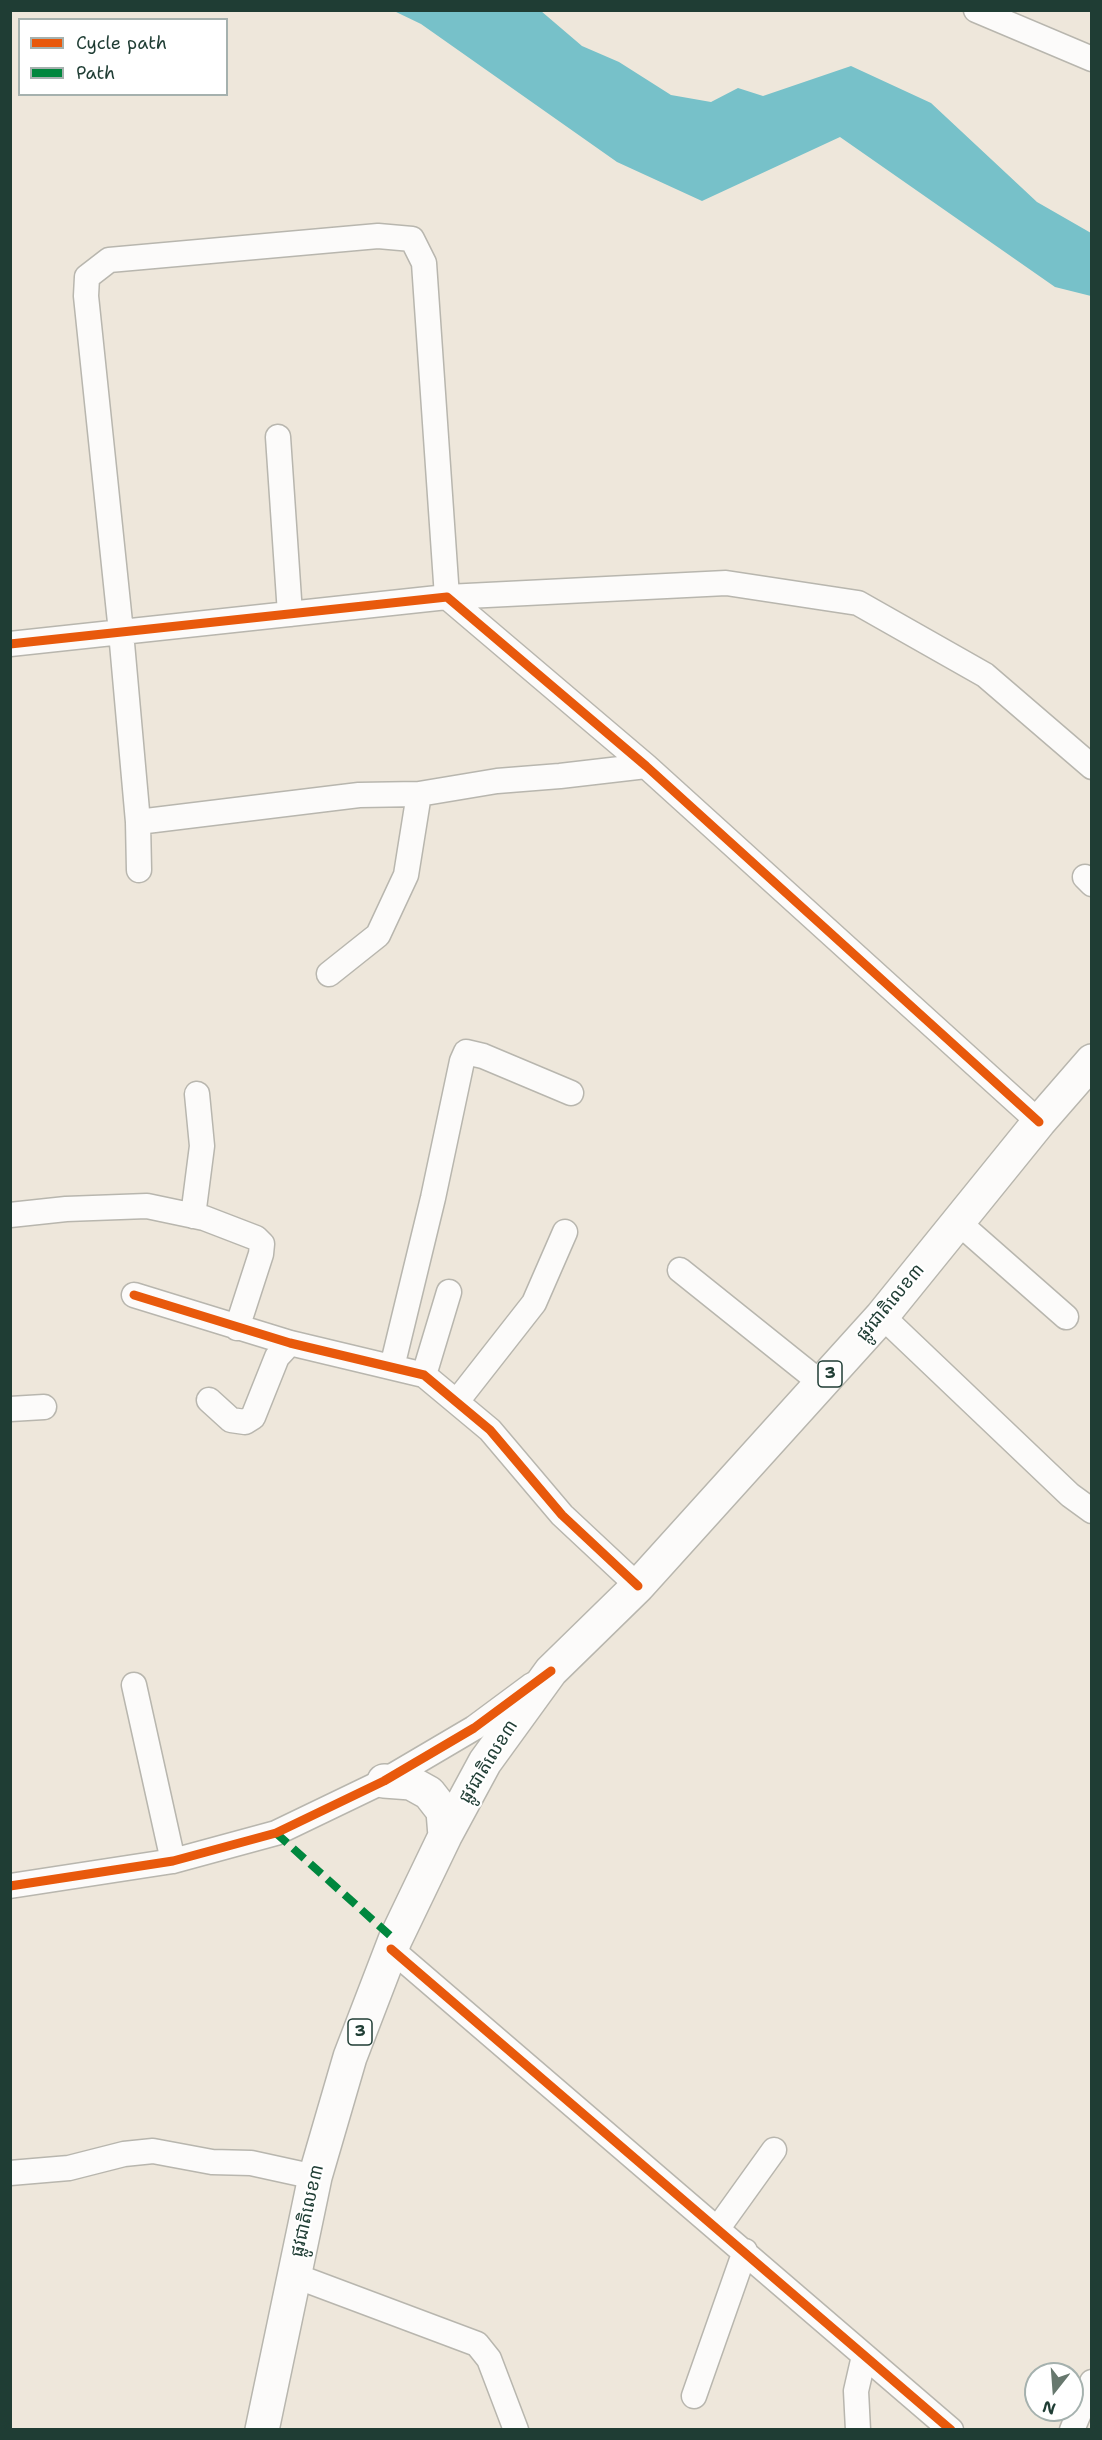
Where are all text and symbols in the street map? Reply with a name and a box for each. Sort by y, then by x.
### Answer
legend [18,18,228,96]
text: Cycle path [76,31,167,55]
text: Path [76,61,115,85]
street label: ផ្លូវជាតិលេខ៣ [852,1260,930,1346]
road number: 3 [818,1361,842,1387]
street label: ផ្លូវជាតិលេខ៣ [455,1716,523,1808]
road number: 3 [348,2019,372,2045]
street label: ផ្លូវជាតិលេខ៣ [287,2163,329,2259]
north arrow [1024,2362,1084,2422]
text: N [1040,2396,1058,2420]

